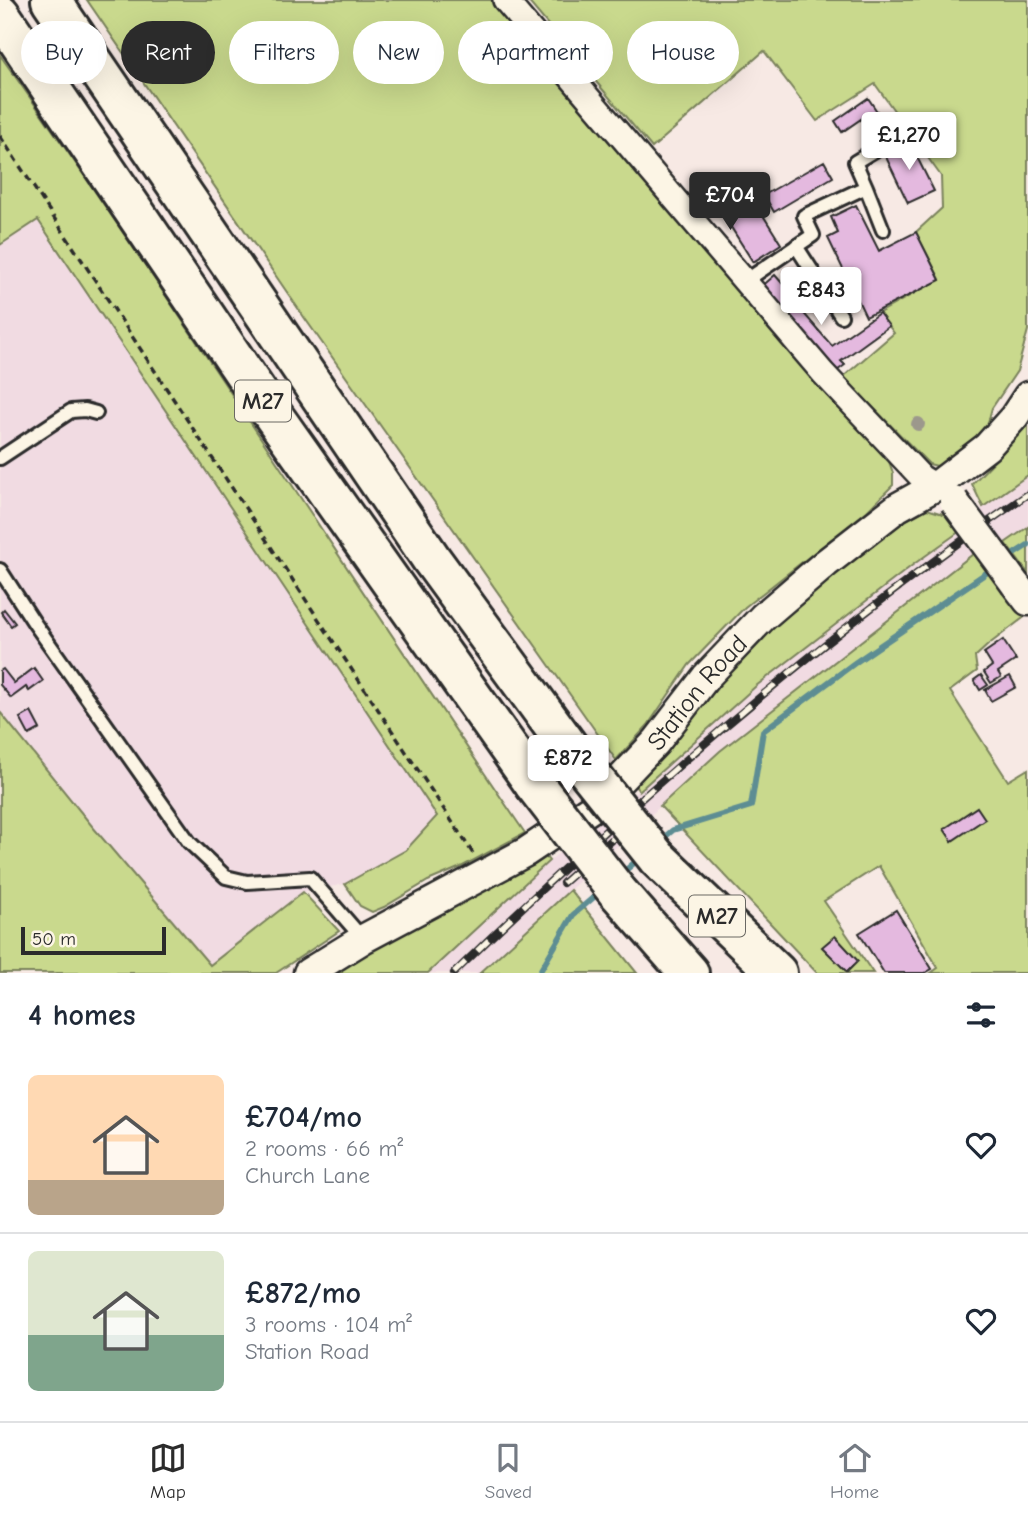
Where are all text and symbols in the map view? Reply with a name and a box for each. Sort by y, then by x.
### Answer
chip: Buy [21,21,107,84]
chip: Rent [121,21,215,84]
chip: Filters [229,21,339,84]
chip: New [353,21,444,84]
chip: Apartment [458,21,613,84]
chip: House [627,21,739,84]
pin: £1,270 [852,113,966,172]
text: £1,270 [877,121,941,148]
pin: £704 [689,173,771,232]
text: £704 [705,181,755,208]
pin: £843 [780,268,862,327]
text: £843 [796,276,846,303]
road number: M27 [235,380,291,422]
street label: Station Road [641,629,754,757]
pin: £872 [527,736,609,795]
text: £872 [544,744,592,771]
road number: M27 [689,896,745,936]
scale bar [21,924,166,956]
text: 50 m [32,928,76,950]
icon: filters [962,996,1000,1034]
text: 4 homes [28,998,135,1033]
text: £704/mo [245,1100,362,1135]
icon: home [84,1103,168,1187]
icon: heart [962,1126,1000,1164]
text: 2 rooms · 66 m² [245,1135,403,1162]
text: Church Lane [245,1162,370,1189]
text: £872/mo [245,1276,361,1311]
icon: home [84,1279,168,1363]
icon: heart [962,1302,1000,1340]
text: 3 rooms · 104 m² [245,1311,412,1338]
text: Station Road [245,1338,370,1365]
tab: Map [149,1439,187,1503]
tab: Saved [485,1439,532,1503]
tab: Home [830,1439,879,1503]

